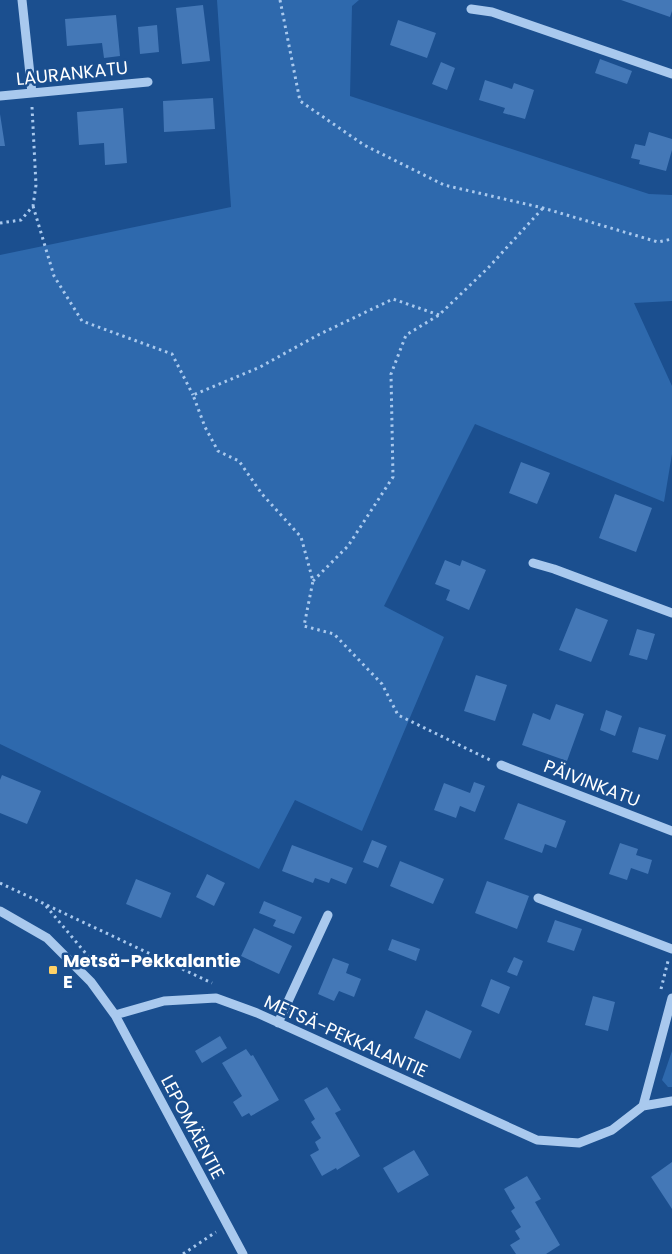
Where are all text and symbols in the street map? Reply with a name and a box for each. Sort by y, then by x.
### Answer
street label: LAURANKATU [15,55,129,91]
street label: PÄIVINKATU [540,753,644,813]
place label: Metsä-Pekkalantie E [63,948,241,994]
marker: Metsä-Pekkalantie E [47,964,59,976]
street label: METSÄ-PEKKALANTIE [260,989,432,1083]
street label: LEPOMÄENTIE [155,1071,231,1183]

